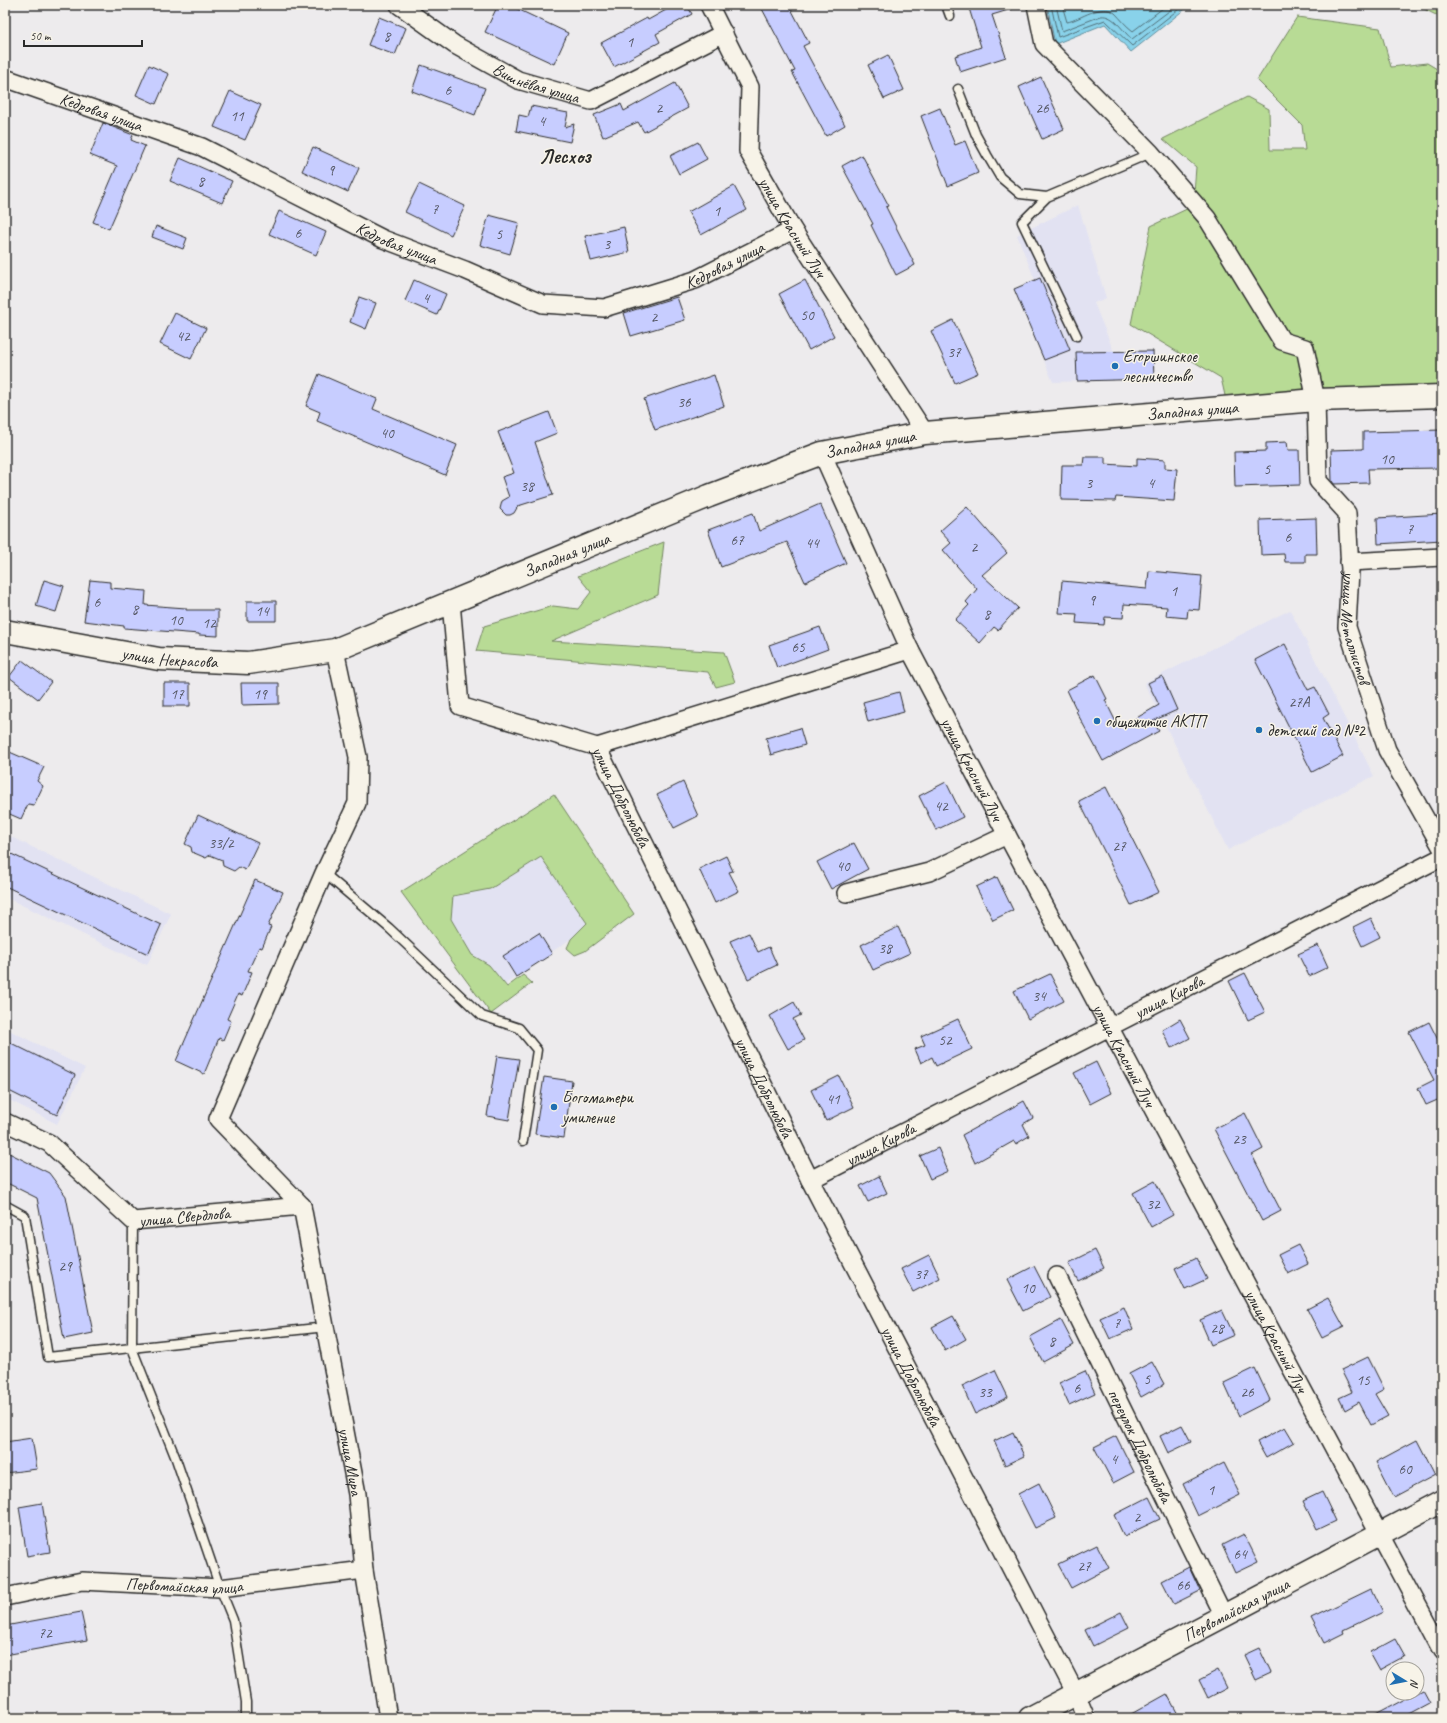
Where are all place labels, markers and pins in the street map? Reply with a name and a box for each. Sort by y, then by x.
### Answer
place label: Егоршинское лесничество [1123,346,1198,387]
marker: Егоршинское лесничество [1110,361,1120,371]
place label: общежитие АКТП [1105,711,1208,732]
marker: общежитие АКТП [1092,716,1102,726]
place label: детский сад №2 [1267,720,1366,741]
marker: детский сад №2 [1254,725,1264,735]
place label: Богоматери умиление [561,1087,635,1128]
marker: Богоматери умиление [549,1102,559,1112]

